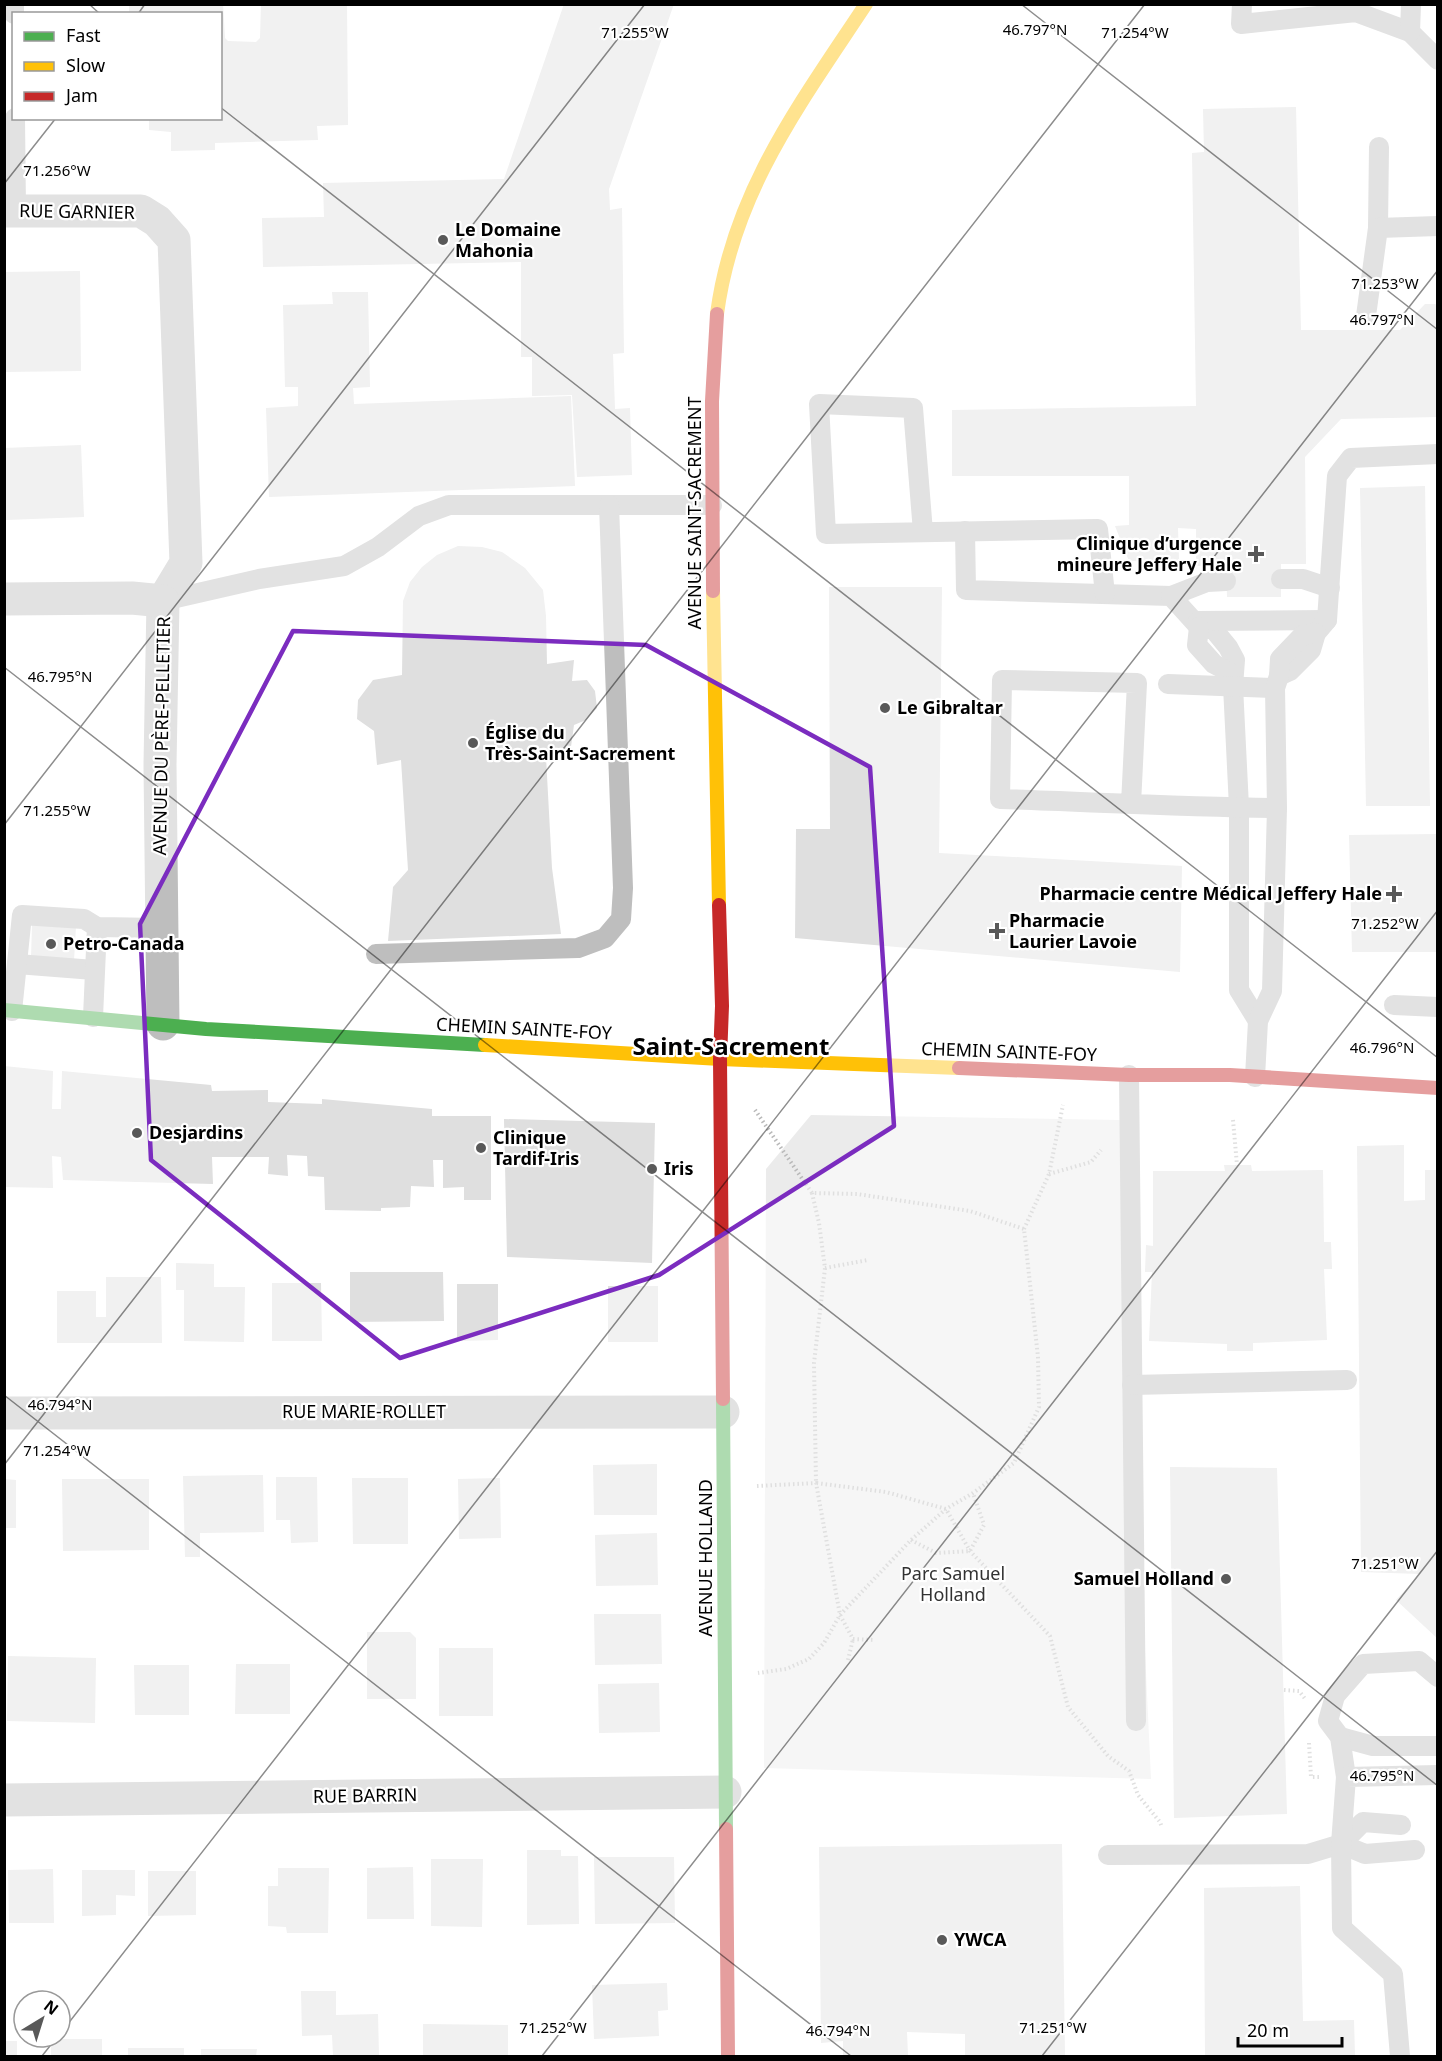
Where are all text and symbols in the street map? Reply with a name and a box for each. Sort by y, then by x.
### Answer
legend [12,12,222,120]
text: 46.797°N [1003,19,1067,39]
text: 71.255°W [601,22,669,42]
text: 71.254°W [1101,22,1169,42]
text: Fast [66,23,101,47]
text: Slow [66,53,105,77]
text: Jam [64,83,98,107]
text: 71.256°W [23,160,91,180]
street label: RUE GARNIER [19,198,135,224]
place label: Le Domaine Mahonia [455,217,561,262]
marker: Le Domaine Mahonia [436,233,450,247]
text: 71.253°W [1351,273,1419,293]
text: 46.797°N [1350,309,1414,329]
street label: AVENUE SAINT-SACREMENT [682,397,706,630]
place label: Clinique d’urgence mineure Jeffery Hale [1057,531,1242,576]
marker: Clinique d’urgence mineure Jeffery Hale [1247,545,1265,563]
street label: AVENUE DU PÈRE-PELLETIER [147,616,175,856]
text: 46.795°N [28,666,92,686]
place label: Le Gibraltar [897,695,1003,719]
marker: Le Gibraltar [878,701,892,715]
place label: Église du Très-Saint-Sacrement [485,720,675,765]
marker: Église du Très-Saint-Sacrement [466,736,480,750]
text: 71.255°W [23,800,91,820]
place label: Pharmacie centre Médical Jeffery Hale [1040,881,1382,905]
marker: Pharmacie centre Médical Jeffery Hale [1387,887,1401,901]
place label: Pharmacie Laurier Lavoie [1009,908,1137,953]
text: 71.252°W [1351,913,1419,933]
marker: Pharmacie Laurier Lavoie [990,924,1004,938]
place label: Petro-Canada [63,931,184,955]
marker: Petro-Canada [44,937,58,951]
street label: CHEMIN SAINTE-FOY [436,1011,613,1045]
district label: Saint-Sacrement [633,1029,829,1062]
street label: CHEMIN SAINTE-FOY [921,1036,1098,1066]
text: 46.796°N [1350,1037,1414,1057]
place label: Desjardins [149,1120,243,1144]
place label: Clinique Tardif-Iris [493,1125,579,1170]
marker: Desjardins [130,1126,144,1140]
marker: Clinique Tardif-Iris [474,1141,488,1155]
place label: Iris [664,1156,693,1180]
marker: Iris [645,1162,659,1176]
text: 46.794°N [28,1394,92,1414]
street label: RUE MARIE-ROLLET [282,1399,446,1423]
text: 71.254°W [23,1440,91,1460]
street label: AVENUE HOLLAND [693,1479,717,1637]
text: 71.251°W [1351,1553,1419,1573]
park label: Parc Samuel Holland [901,1561,1005,1606]
place label: Samuel Holland [1074,1566,1214,1590]
marker: Samuel Holland [1219,1572,1233,1586]
text: 46.795°N [1350,1765,1414,1785]
street label: RUE BARRIN [313,1782,417,1808]
place label: YWCA [954,1927,1007,1951]
marker: YWCA [935,1933,949,1947]
north arrow [12,1989,72,2049]
text: N [39,1995,63,2020]
scale bar [1238,2010,1342,2048]
text: 71.252°W [519,2017,587,2037]
text: 71.251°W [1019,2017,1087,2037]
text: 20 m [1247,2018,1289,2042]
text: 46.794°N [806,2020,870,2040]

